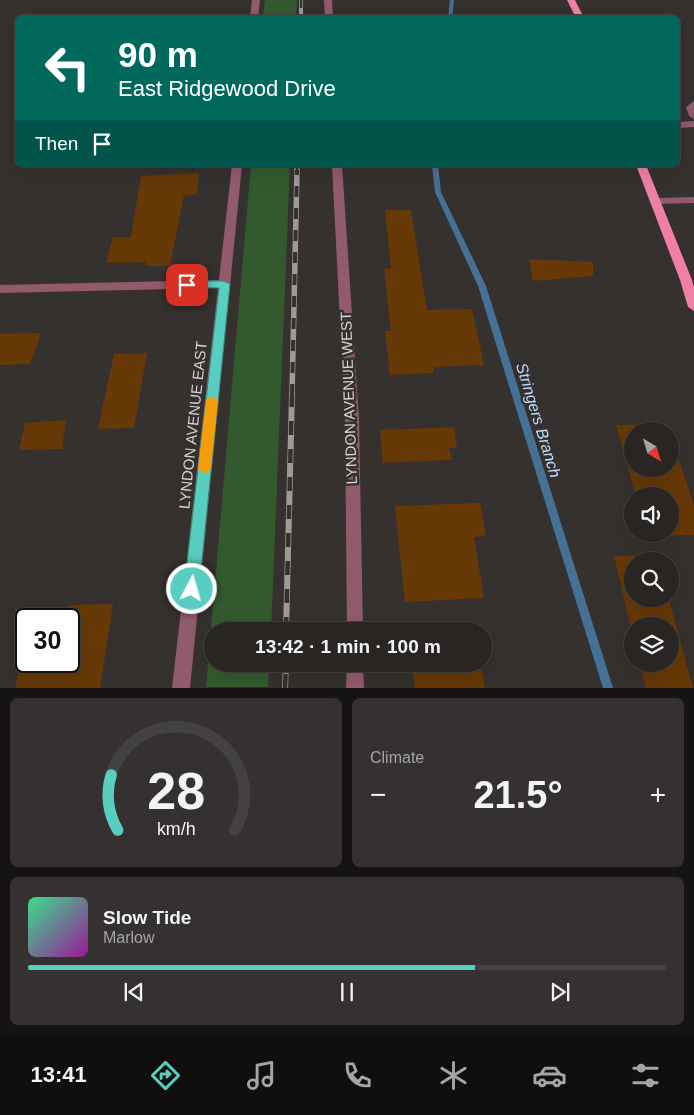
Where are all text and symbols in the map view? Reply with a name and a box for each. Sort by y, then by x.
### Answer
icon: left [35,35,100,100]
text: 90 m [118,35,198,74]
text: East Ridgewood Drive [118,76,336,101]
icon: arrive [88,130,116,158]
text: Then [35,133,78,154]
pin [166,264,208,306]
icon: arrive [173,271,201,299]
street label: LYNDON AVENUE WEST [337,311,360,485]
street label: LYNDON AVENUE EAST [175,340,210,510]
water label: Stringers Branch [513,361,564,480]
north arrow [624,422,679,478]
map controls [624,422,679,672]
button: sound [624,487,679,542]
button: search [624,552,679,607]
position arrow [165,562,217,614]
speed limit sign: 30 [15,608,80,673]
button: layers [624,617,679,672]
text: 13:42 · 1 min · 100 m [255,636,441,657]
text: Climate [370,749,424,766]
text: 28 [147,762,205,820]
text: 21.5° [473,774,563,816]
text: − [370,779,386,810]
text: + [650,779,666,810]
text: km/h [157,819,195,839]
text: Slow Tide [103,907,191,928]
text: Marlow [103,929,155,946]
icon: previous [120,978,148,1006]
icon: pause [333,978,361,1006]
icon: next [546,978,574,1006]
icon: directions [148,1058,183,1093]
icon: music [244,1058,279,1093]
icon: phone [340,1058,375,1093]
icon: climate [436,1058,471,1093]
icon: car [532,1058,567,1093]
icon: filters [628,1058,663,1093]
text: 13:41 [31,1062,87,1087]

